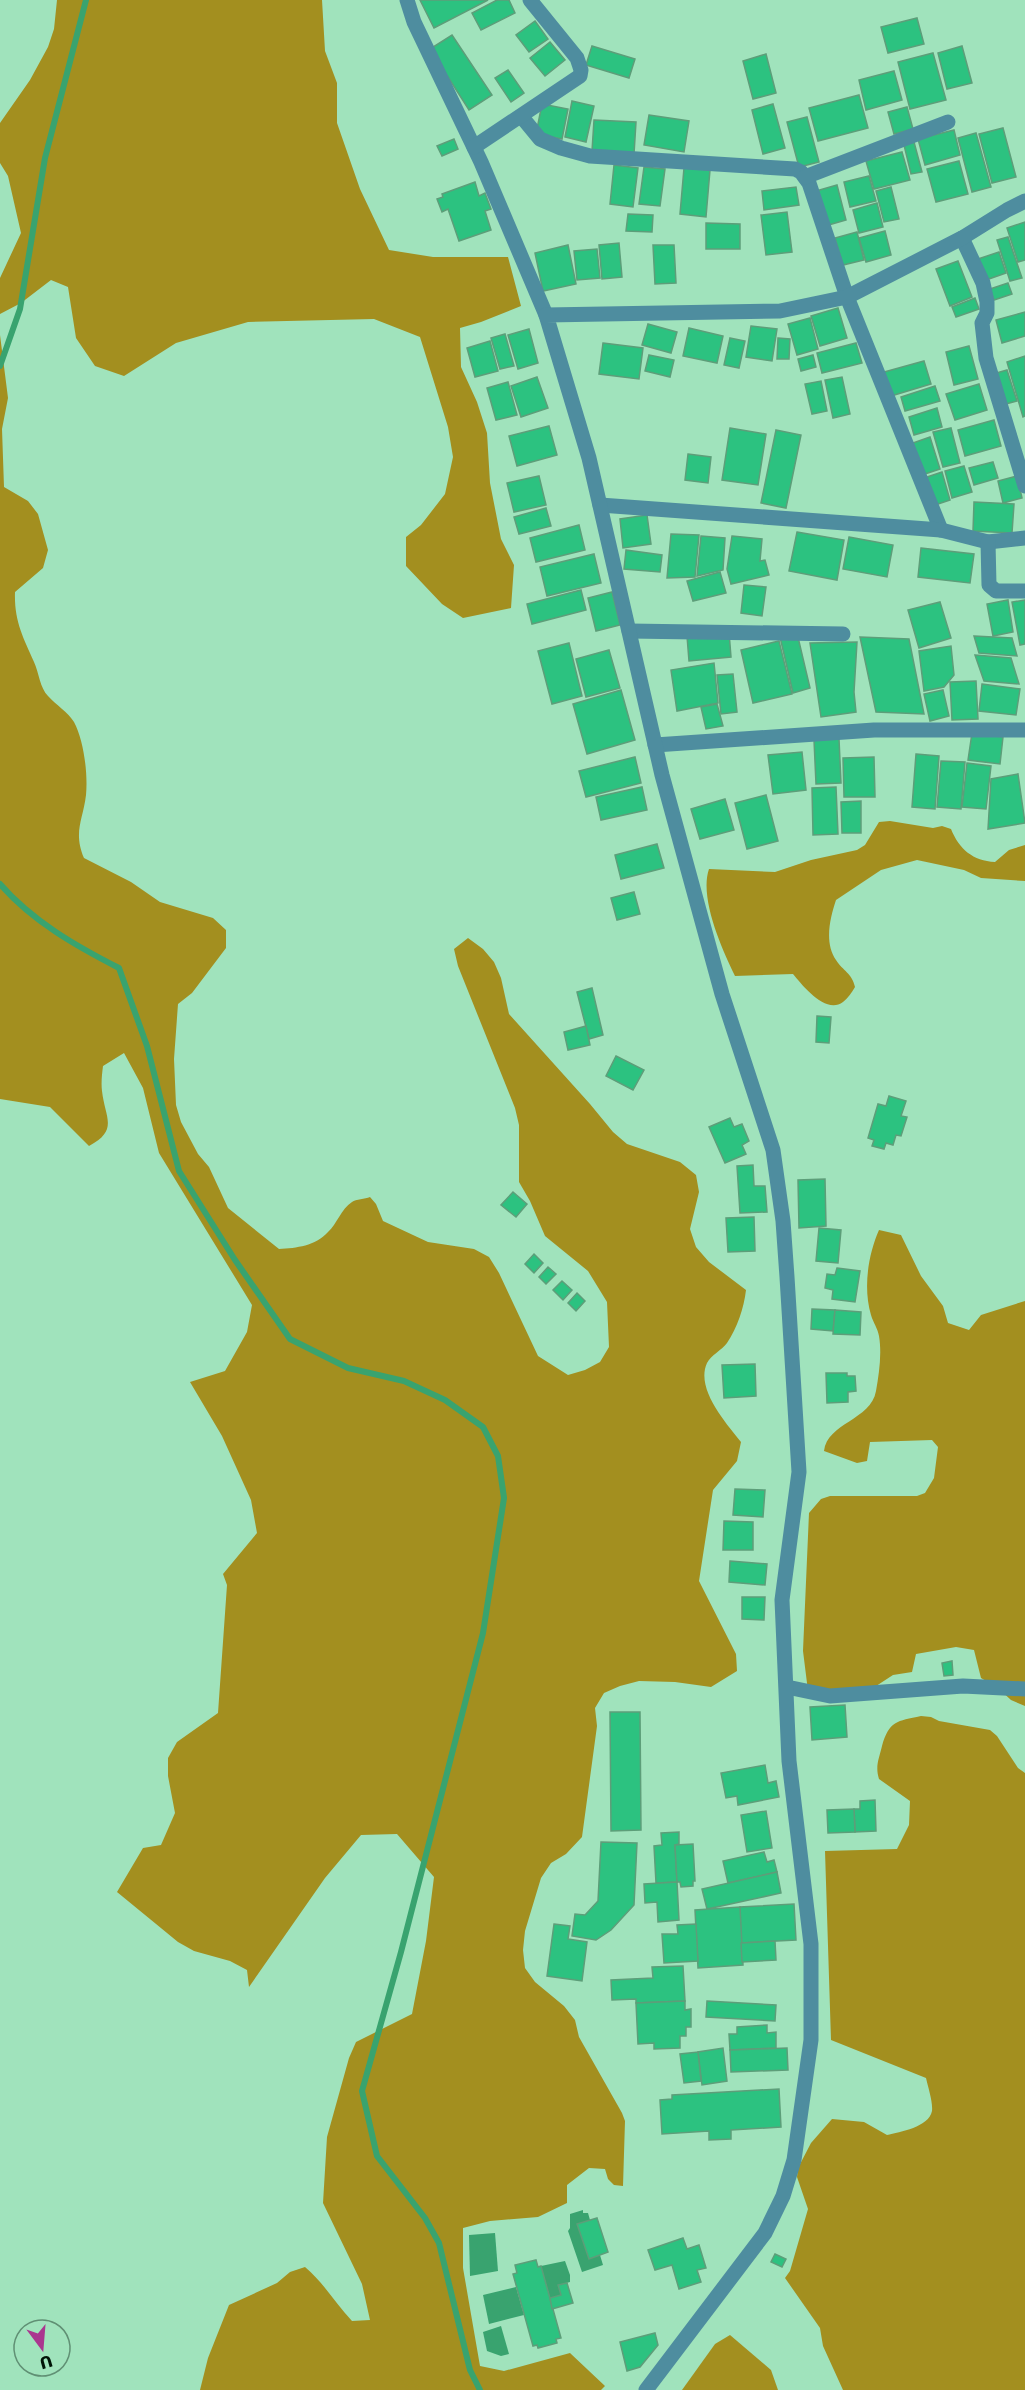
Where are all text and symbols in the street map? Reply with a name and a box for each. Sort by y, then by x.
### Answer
north arrow [12,2318,72,2378]
text: U [37,2351,55,2373]

